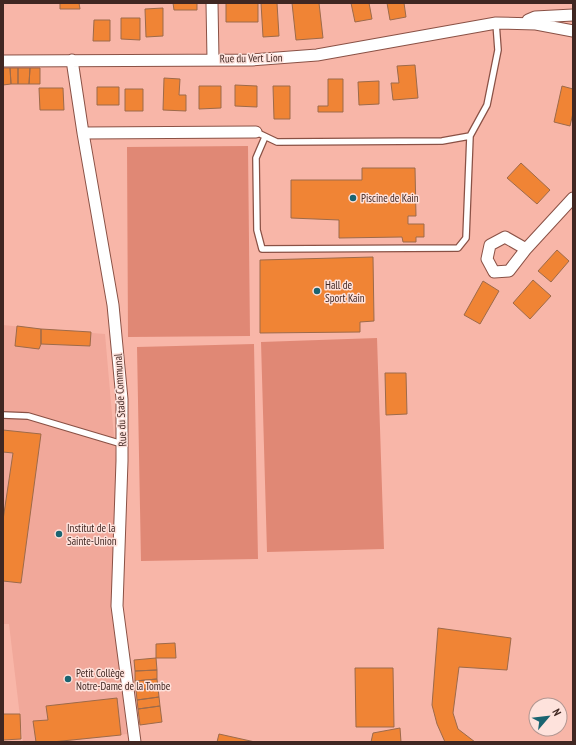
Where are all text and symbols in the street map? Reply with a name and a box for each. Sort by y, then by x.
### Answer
street label: Rue du Vert Lion [219,50,283,66]
place label: Piscine de Kain [361,191,419,205]
marker: Piscine de Kain [348,193,358,203]
place label: Hall de Sport Kain [325,278,365,305]
marker: Hall de Sport Kain [312,286,322,296]
street label: Rue du Stade Communal [111,353,129,447]
place label: Institut de la Sainte-Union [67,521,117,548]
marker: Institut de la Sainte-Union [54,529,64,539]
place label: Petit Collège Notre-Dame de la Tombe [76,666,171,693]
marker: Petit Collège Notre-Dame de la Tombe [63,674,73,684]
north arrow [528,697,568,737]
text: N [549,706,564,718]

